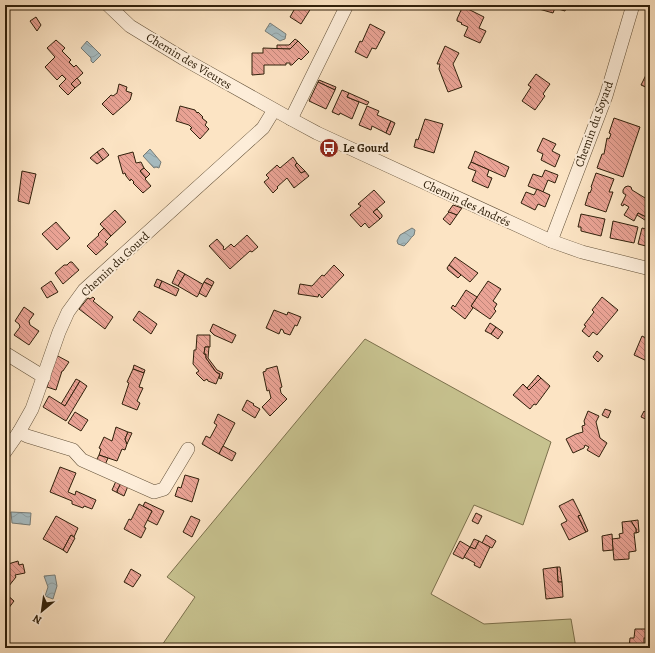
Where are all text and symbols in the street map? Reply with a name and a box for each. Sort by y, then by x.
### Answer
street label: Chemin des Vieures [143,29,235,93]
street label: Chemin du Soyard [571,78,617,169]
bus stop icon: Le Gourd [318,137,340,159]
place label: Le Gourd [343,140,389,156]
street label: Chemin des Andrés [421,176,514,230]
street label: Chemin du Gourd [77,228,153,300]
north arrow [22,591,62,631]
text: N [30,611,45,628]

